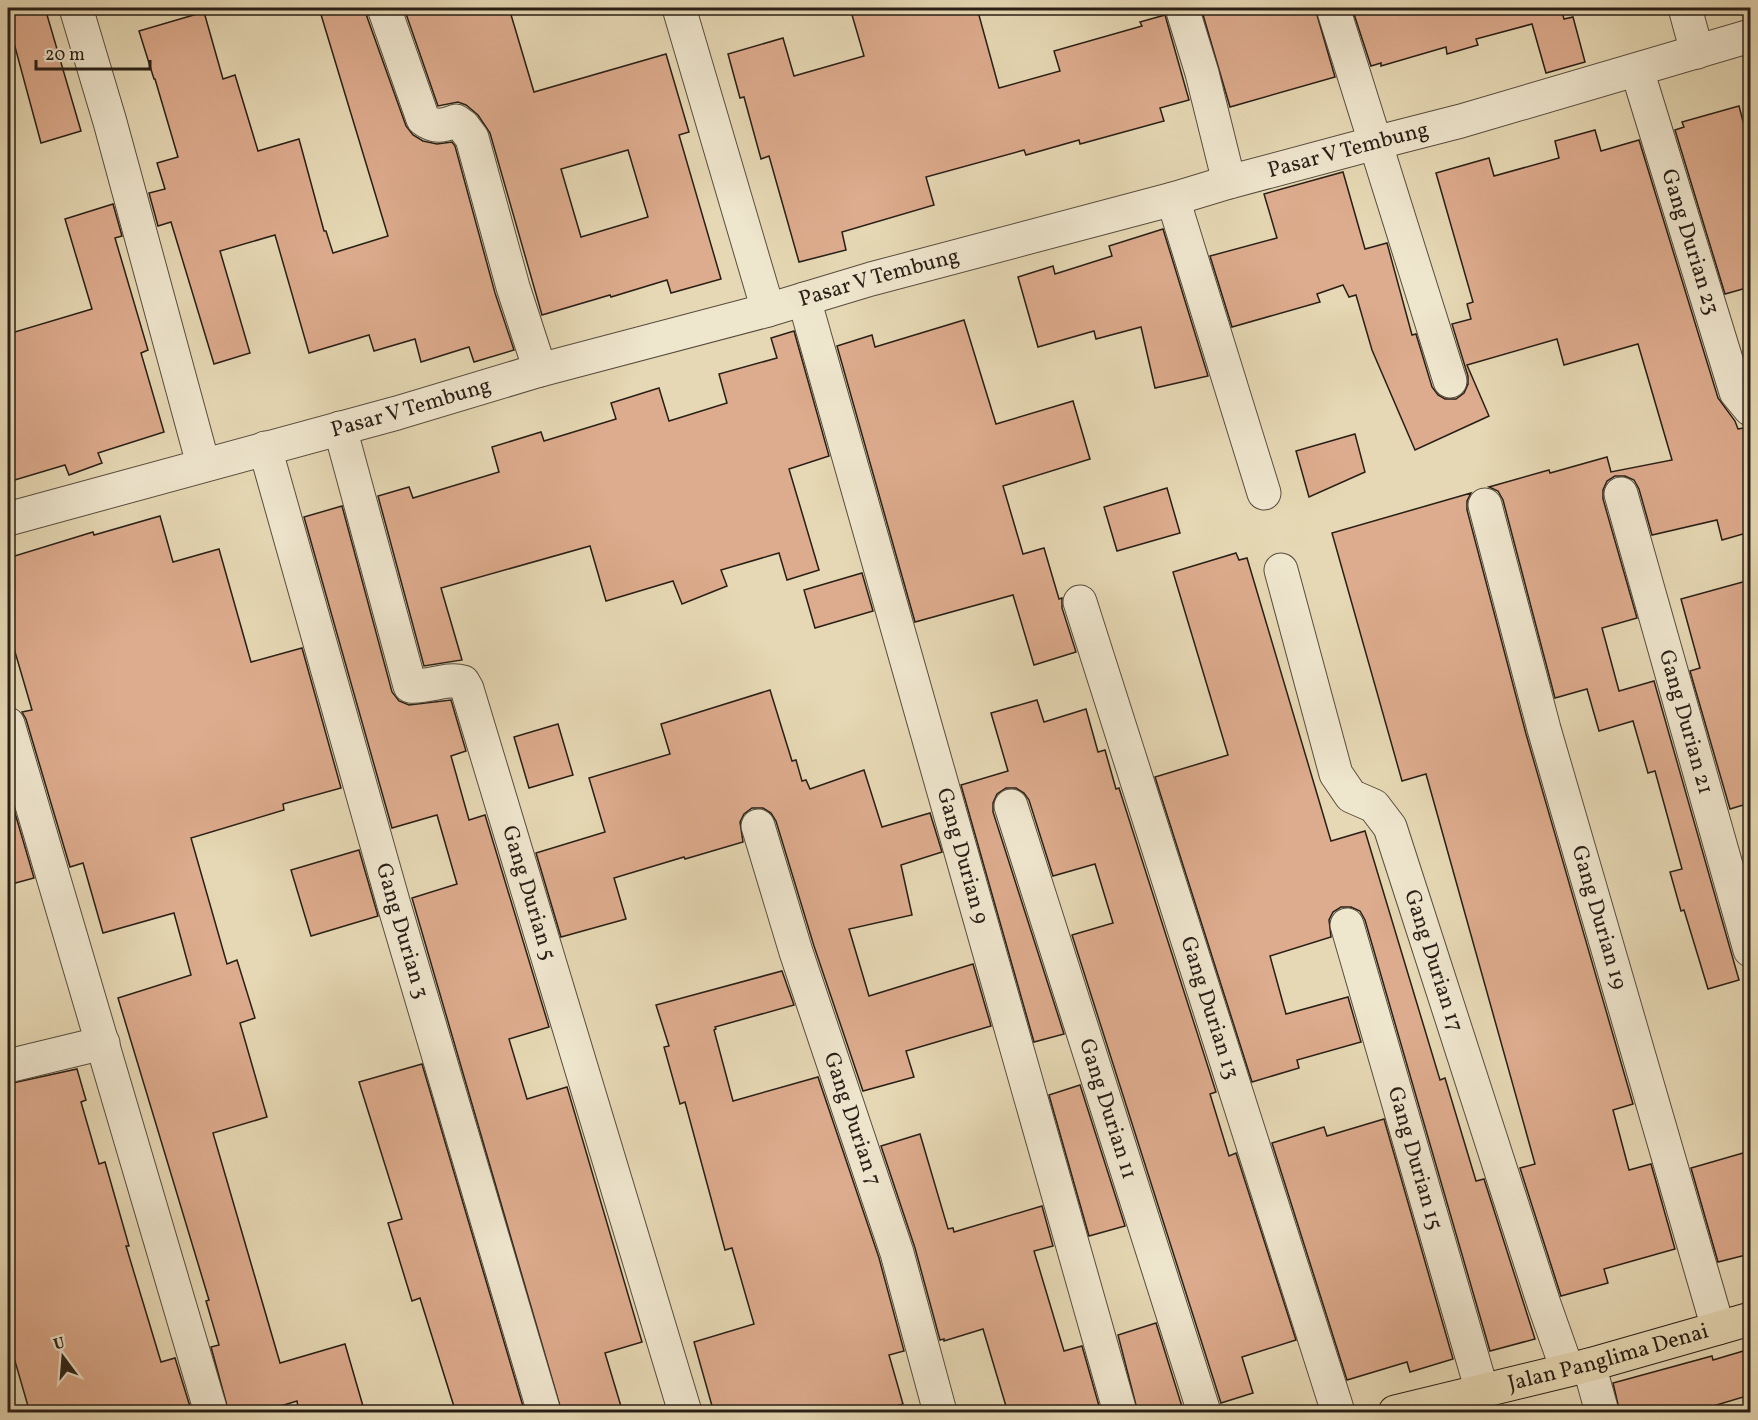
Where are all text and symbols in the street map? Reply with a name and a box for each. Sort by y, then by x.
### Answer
scale bar [36,33,150,71]
text: 20 m [45,43,85,68]
street label: Pasar V Tembung [1264,114,1432,187]
street label: Gang Durian 23 [1653,165,1727,319]
street label: Pasar V Tembung [795,241,963,315]
street label: Pasar V Tembung [327,370,495,446]
street label: Gang Durian 21 [1650,646,1721,798]
street label: Gang Durian 9 [928,784,996,928]
street label: Gang Durian 5 [494,822,563,964]
street label: Gang Durian 19 [1563,842,1634,993]
street label: Gang Durian 3 [367,860,436,1003]
street label: Gang Durian 17 [1396,886,1471,1036]
street label: Gang Durian 13 [1172,932,1247,1083]
street label: Gang Durian 11 [1071,1035,1144,1183]
street label: Gang Durian 7 [815,1048,889,1190]
street label: Gang Durian 15 [1379,1083,1450,1234]
street label: Jalan Panglima Denai [1505,1316,1712,1400]
north arrow [33,1327,93,1387]
text: U [51,1332,68,1357]

